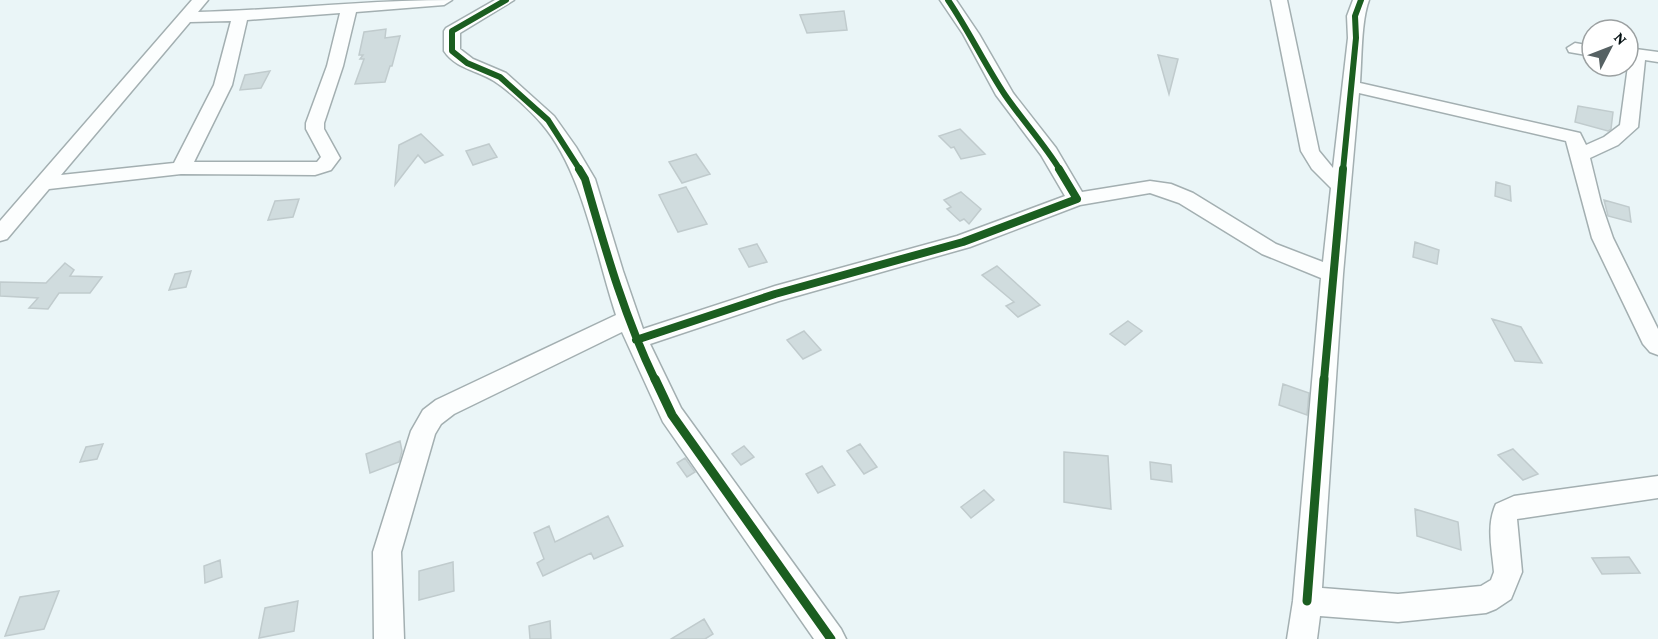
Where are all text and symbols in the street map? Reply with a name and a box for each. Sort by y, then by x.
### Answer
north arrow [1580,18,1640,78]
text: N [1611,29,1631,48]

